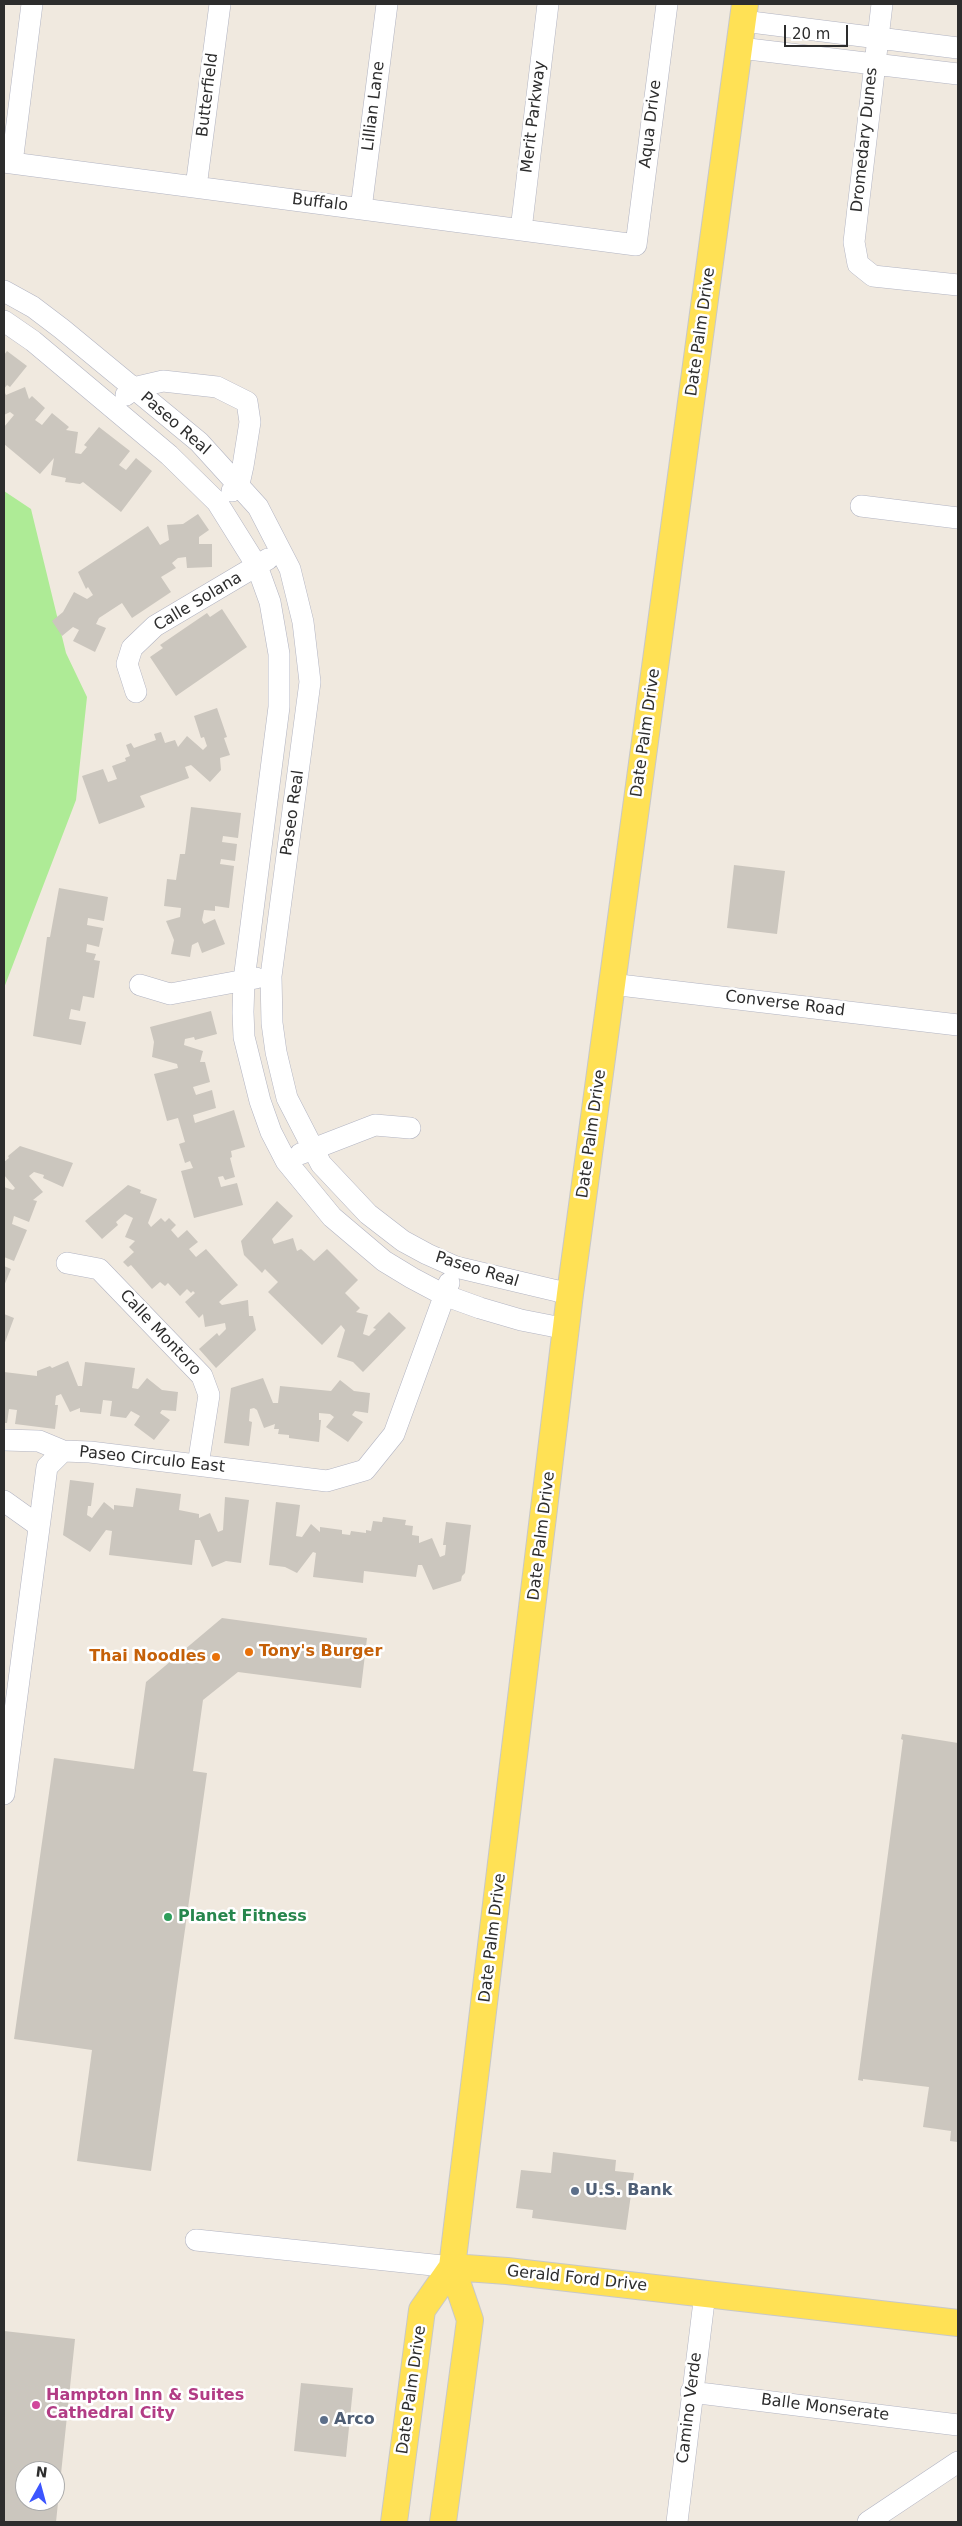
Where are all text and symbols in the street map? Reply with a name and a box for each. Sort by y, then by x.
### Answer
scale bar [787,15,851,47]
text: 20 m [792,25,830,43]
street label: Butterfield [193,52,223,138]
street label: Lillian Lane [359,60,389,152]
street label: Merit Parkway [518,60,550,174]
street label: Dromedary Dunes [848,67,882,213]
street label: Aqua Drive [636,79,666,169]
street label: Buffalo [291,190,349,216]
street label: Date Palm Drive [682,266,720,398]
street label: Paseo Real [136,388,214,460]
street label: Calle Solana [151,568,245,636]
street label: Date Palm Drive [627,667,665,799]
street label: Paseo Real [277,769,309,857]
street label: Converse Road [724,987,846,1021]
street label: Date Palm Drive [573,1068,611,1200]
street label: Paseo Real [433,1248,521,1292]
street label: Calle Montoro [115,1286,205,1380]
street label: Paseo Circulo East [78,1443,226,1477]
street label: Date Palm Drive [525,1470,559,1602]
place label: Tony's Burger [259,1642,382,1662]
marker: Tony's Burger [243,1646,255,1658]
place label: Thai Noodles [89,1647,206,1667]
marker: Thai Noodles [210,1651,222,1663]
street label: Date Palm Drive [476,1872,510,2004]
place label: Planet Fitness [178,1907,307,1927]
marker: Planet Fitness [162,1911,174,1923]
place label: U.S. Bank [585,2181,672,2201]
marker: U.S. Bank [569,2185,581,2197]
street label: Gerald Ford Drive [506,2262,648,2296]
street label: Date Palm Drive [393,2324,431,2456]
street label: Camino Verde [674,2351,706,2465]
place label: Hampton Inn & Suites Cathedral City [46,2386,244,2424]
street label: Balle Monserate [760,2391,890,2425]
marker: Hampton Inn & Suites Cathedral City [30,2399,42,2411]
place label: Arco [334,2410,375,2430]
marker: Arco [318,2414,330,2426]
north arrow [15,2461,65,2511]
text: N [35,2463,48,2481]

